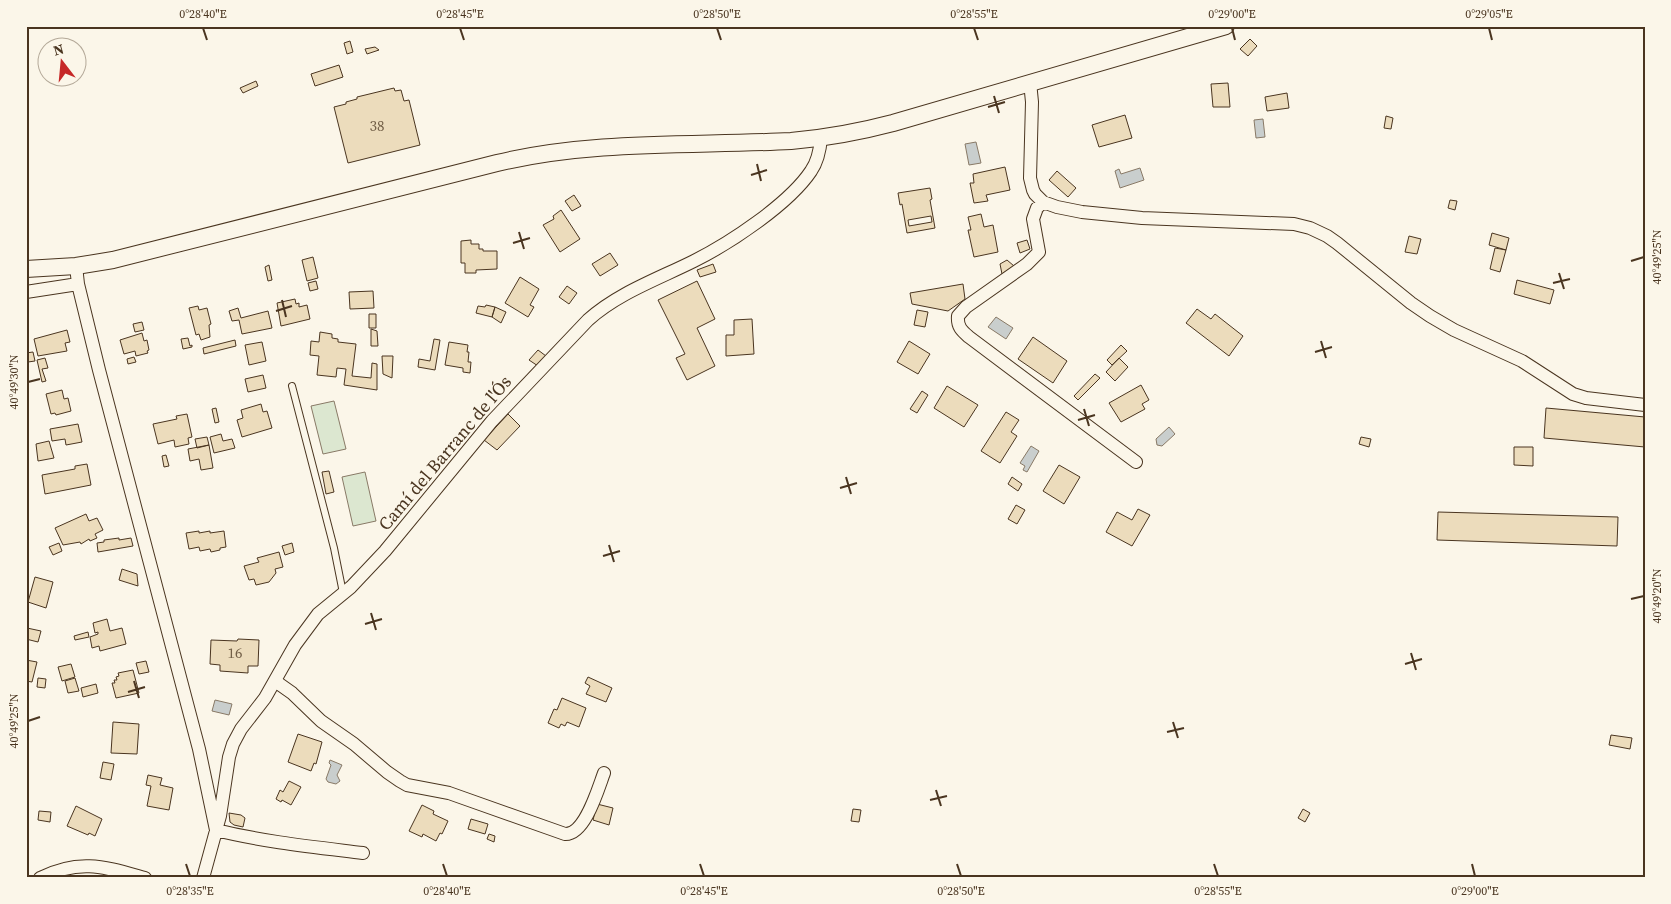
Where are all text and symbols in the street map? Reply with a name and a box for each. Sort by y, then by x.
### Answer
text: 0°28'40"E [179,6,227,22]
text: 0°28'45"E [436,6,484,22]
text: 0°28'50"E [693,6,741,22]
text: 0°28'55"E [950,6,998,22]
text: 0°29'00"E [1208,6,1256,22]
text: 0°29'05"E [1465,6,1513,22]
north arrow [38,38,88,88]
text: N [51,38,66,61]
house number: 38 [369,115,385,136]
text: 40°49'25"N [1649,229,1665,285]
text: 40°49'30"N [6,354,22,410]
street label: Camí del Barranc de l'Ós [372,370,517,535]
text: 40°49'20"N [1649,568,1665,624]
house number: 16 [227,642,243,663]
text: 40°49'25"N [6,693,22,749]
text: 0°28'35"E [166,883,214,899]
text: 0°28'40"E [423,883,471,899]
text: 0°28'45"E [680,883,728,899]
text: 0°28'50"E [937,883,985,899]
text: 0°28'55"E [1194,883,1242,899]
text: 0°29'00"E [1451,883,1499,899]

